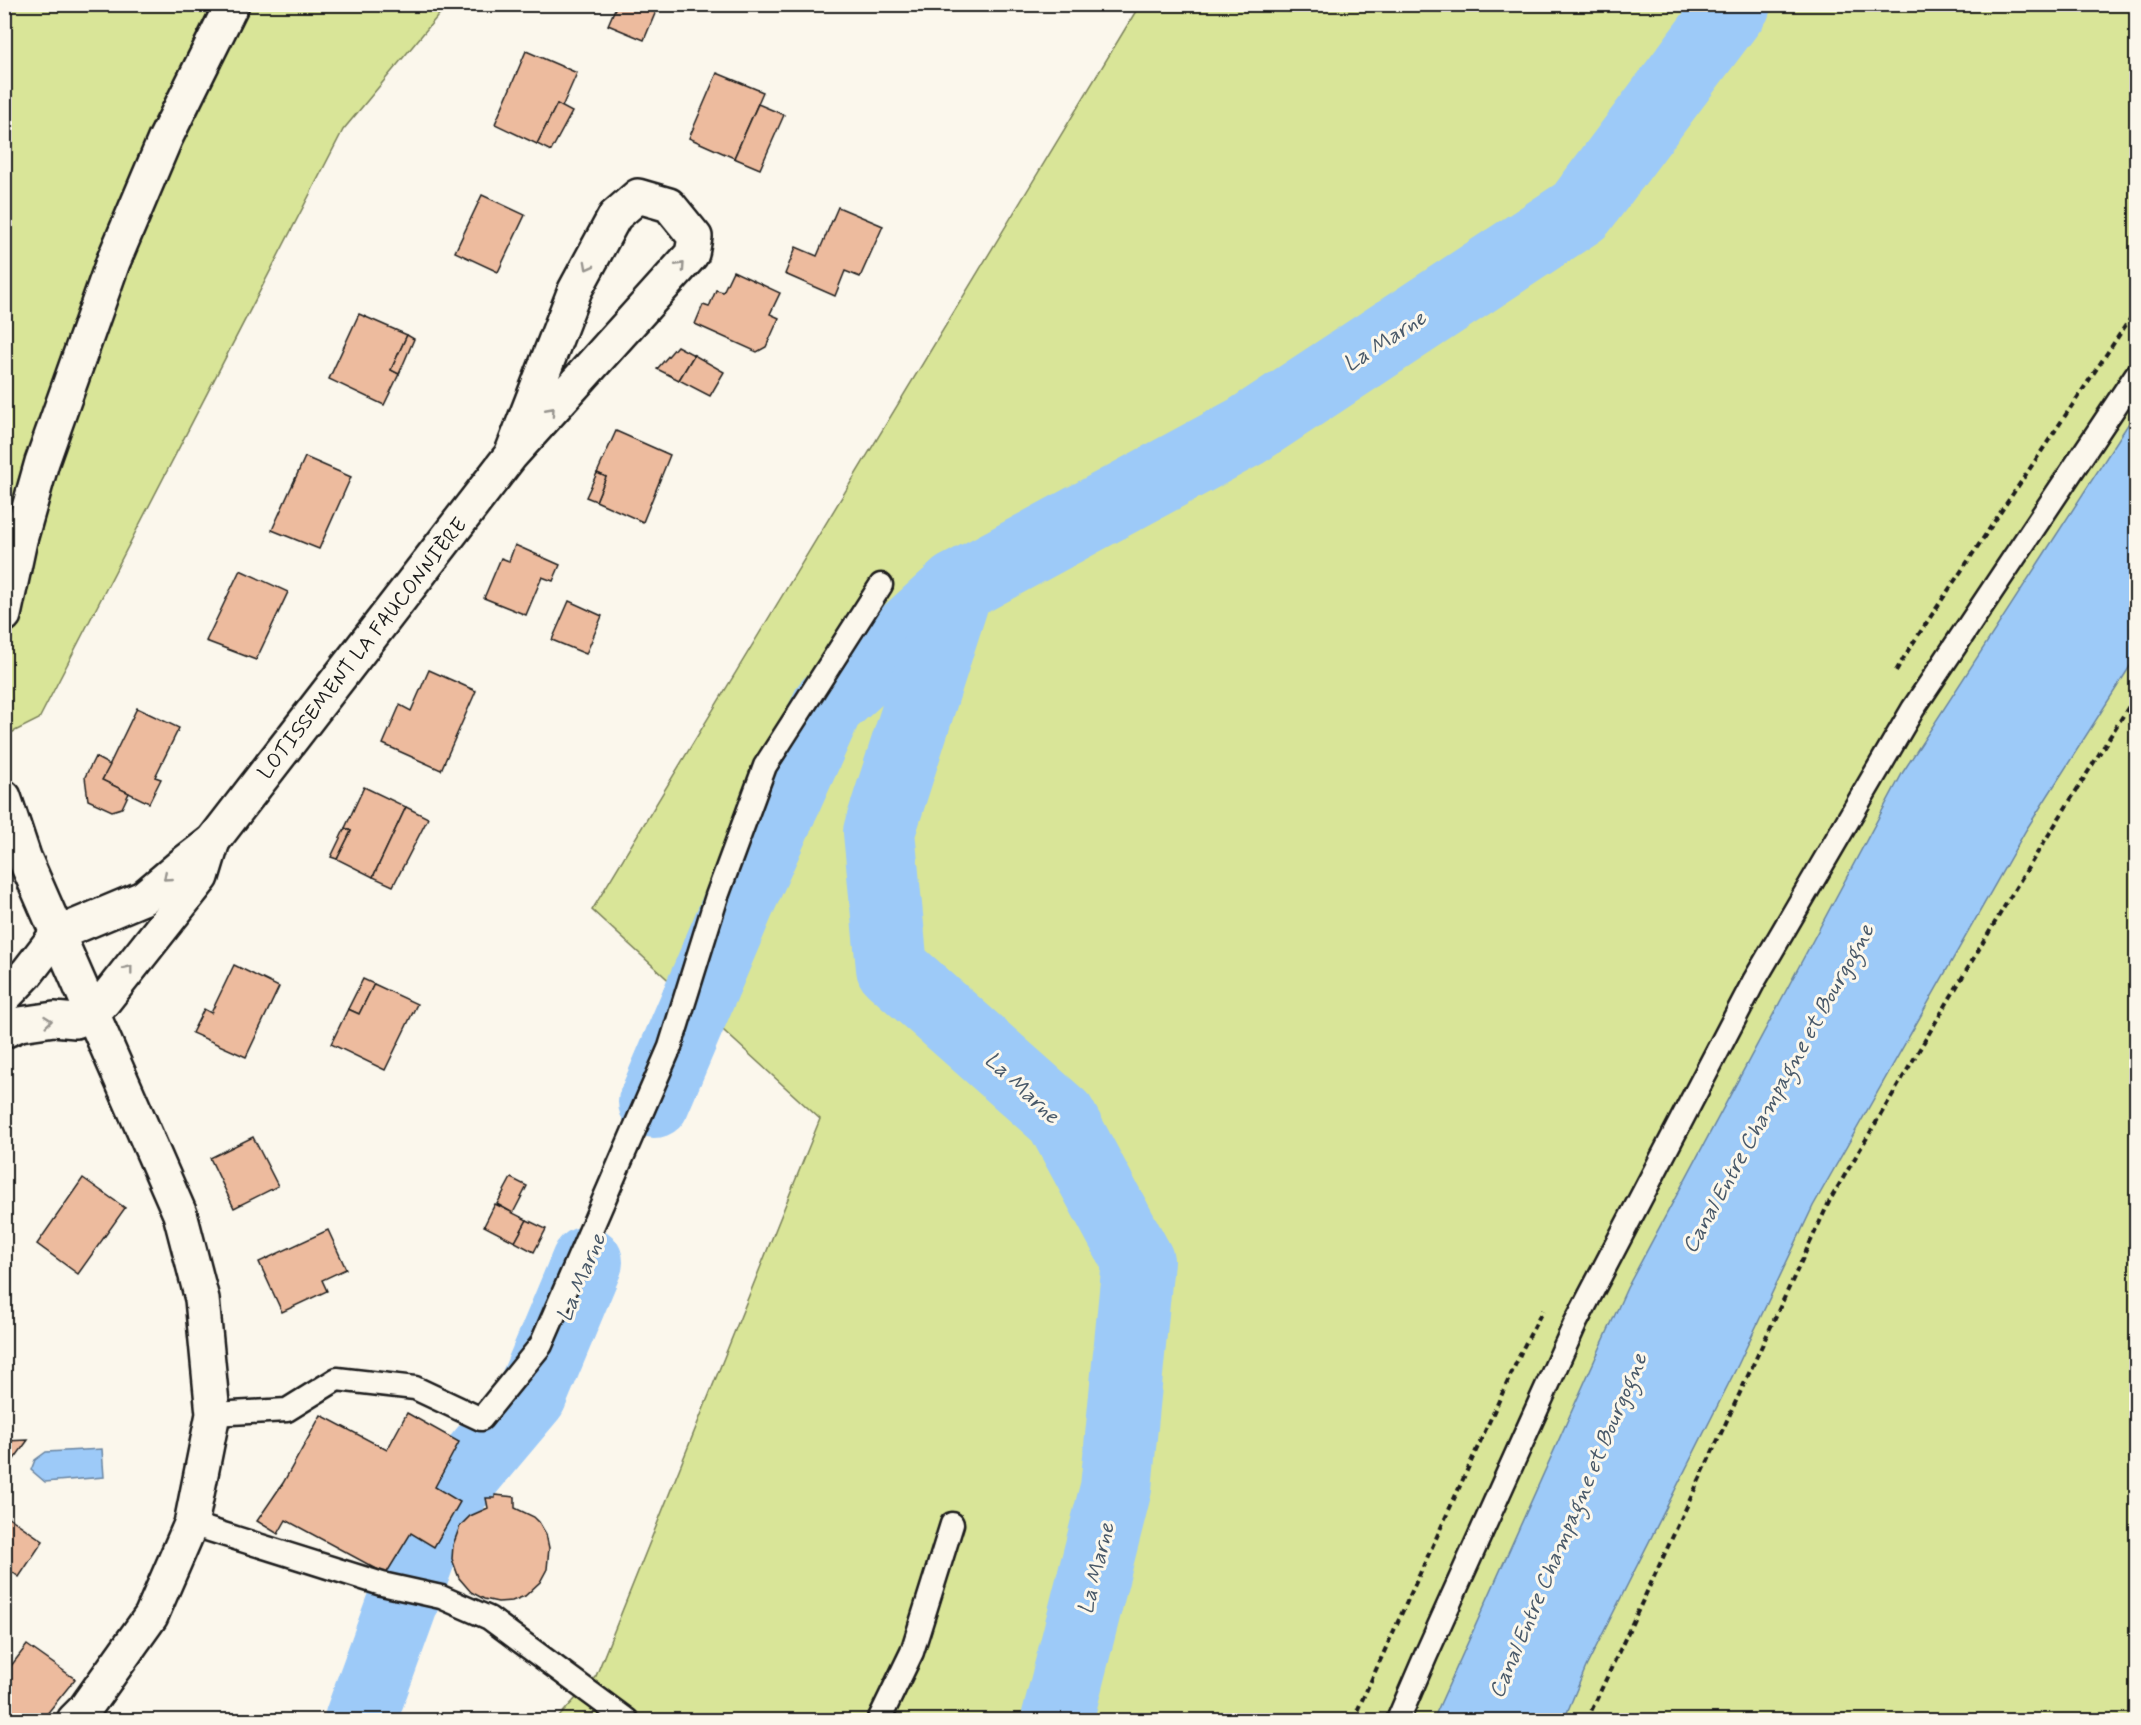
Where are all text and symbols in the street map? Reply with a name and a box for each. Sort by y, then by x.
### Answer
one-way arrow [584,260,595,271]
one-way arrow [674,263,685,273]
water label: La Marne [1338,304,1432,379]
one-way arrow [543,408,554,419]
street label: LOTISSEMENT LA FAUCONNIÈRE [252,512,474,785]
one-way arrow [163,870,174,881]
water label: Canal Entre Champagne et Bourgogne [1676,919,1884,1260]
one-way arrow [121,965,132,976]
one-way arrow [43,1015,53,1028]
water label: La Marne [978,1046,1066,1131]
water label: La Marne [551,1229,613,1326]
water label: Canal Entre Champagne et Bourgogne [1483,1348,1658,1704]
water label: La Marne [1072,1519,1122,1617]

